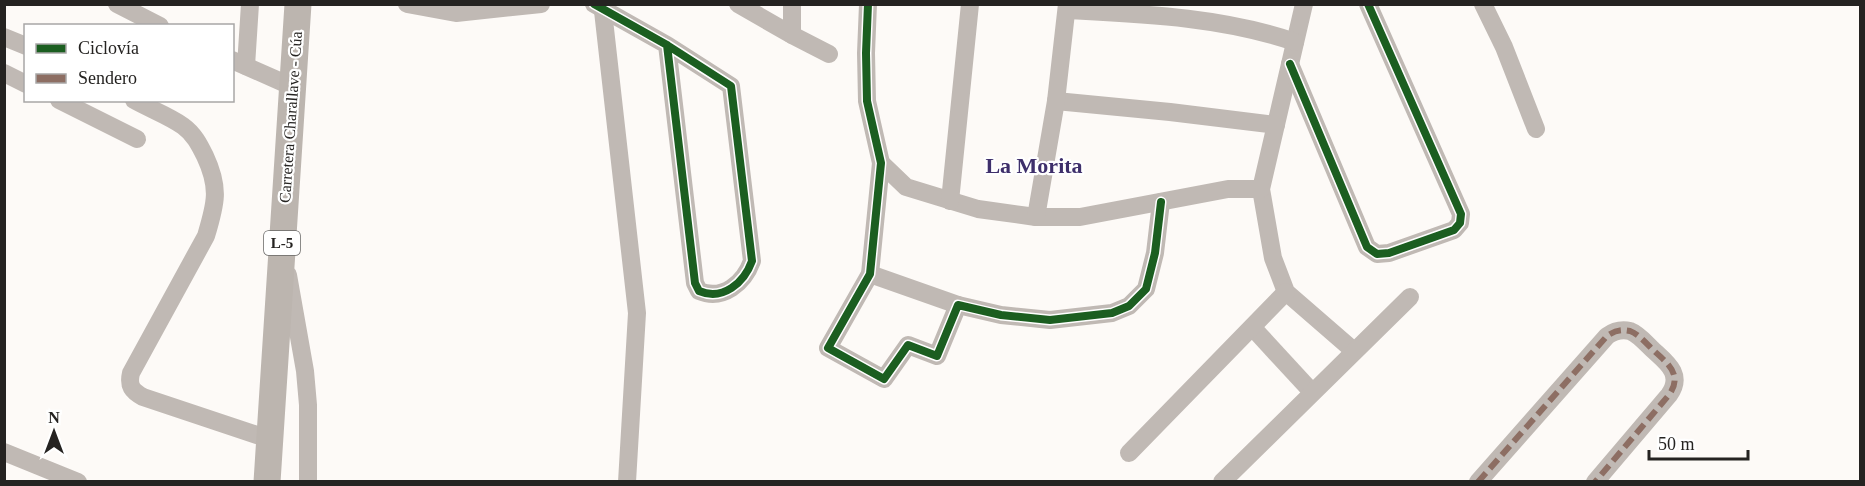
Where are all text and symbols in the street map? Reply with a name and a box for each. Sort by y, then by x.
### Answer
legend [24,24,234,102]
street label: Carretera Charallave - Cúa [276,31,305,203]
text: Ciclovía [78,38,139,58]
text: Sendero [78,68,137,88]
district label: La Morita [985,153,1083,178]
road number: L-5 [264,231,300,255]
north arrow [24,402,84,462]
text: N [48,409,60,426]
scale bar [1649,423,1748,461]
text: 50 m [1658,434,1695,454]

